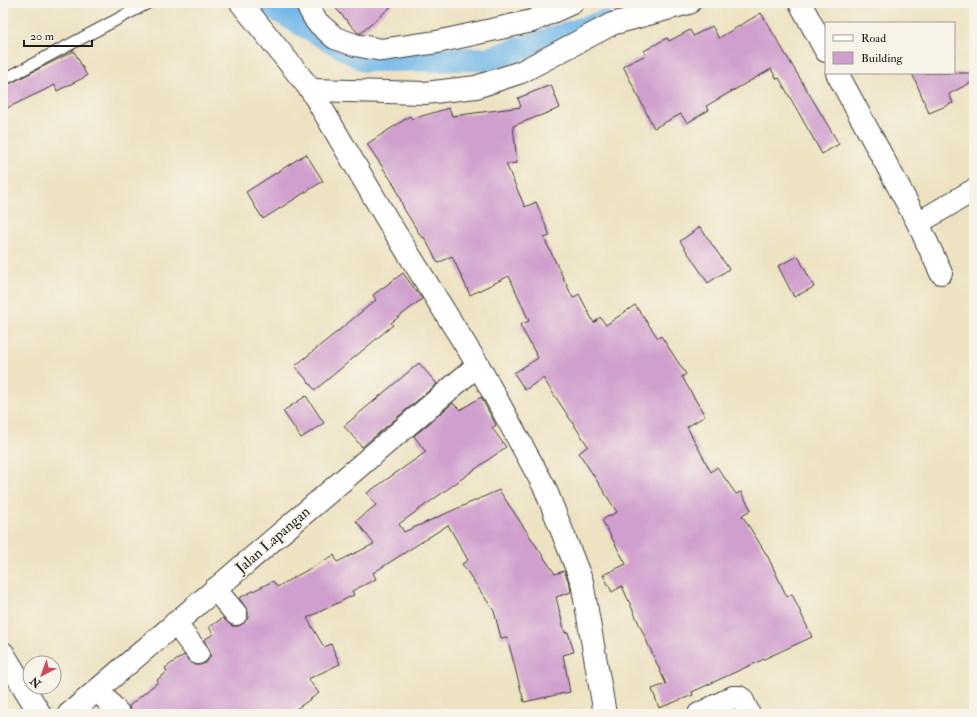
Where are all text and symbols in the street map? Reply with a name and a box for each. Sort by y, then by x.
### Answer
scale bar [24,22,92,48]
legend [825,22,955,74]
text: 20 m [30,29,55,44]
text: Road [861,31,886,46]
text: Building [861,51,904,66]
street label: Jalan Lapangan [231,502,315,579]
north arrow [22,655,62,695]
text: N [27,673,45,691]

